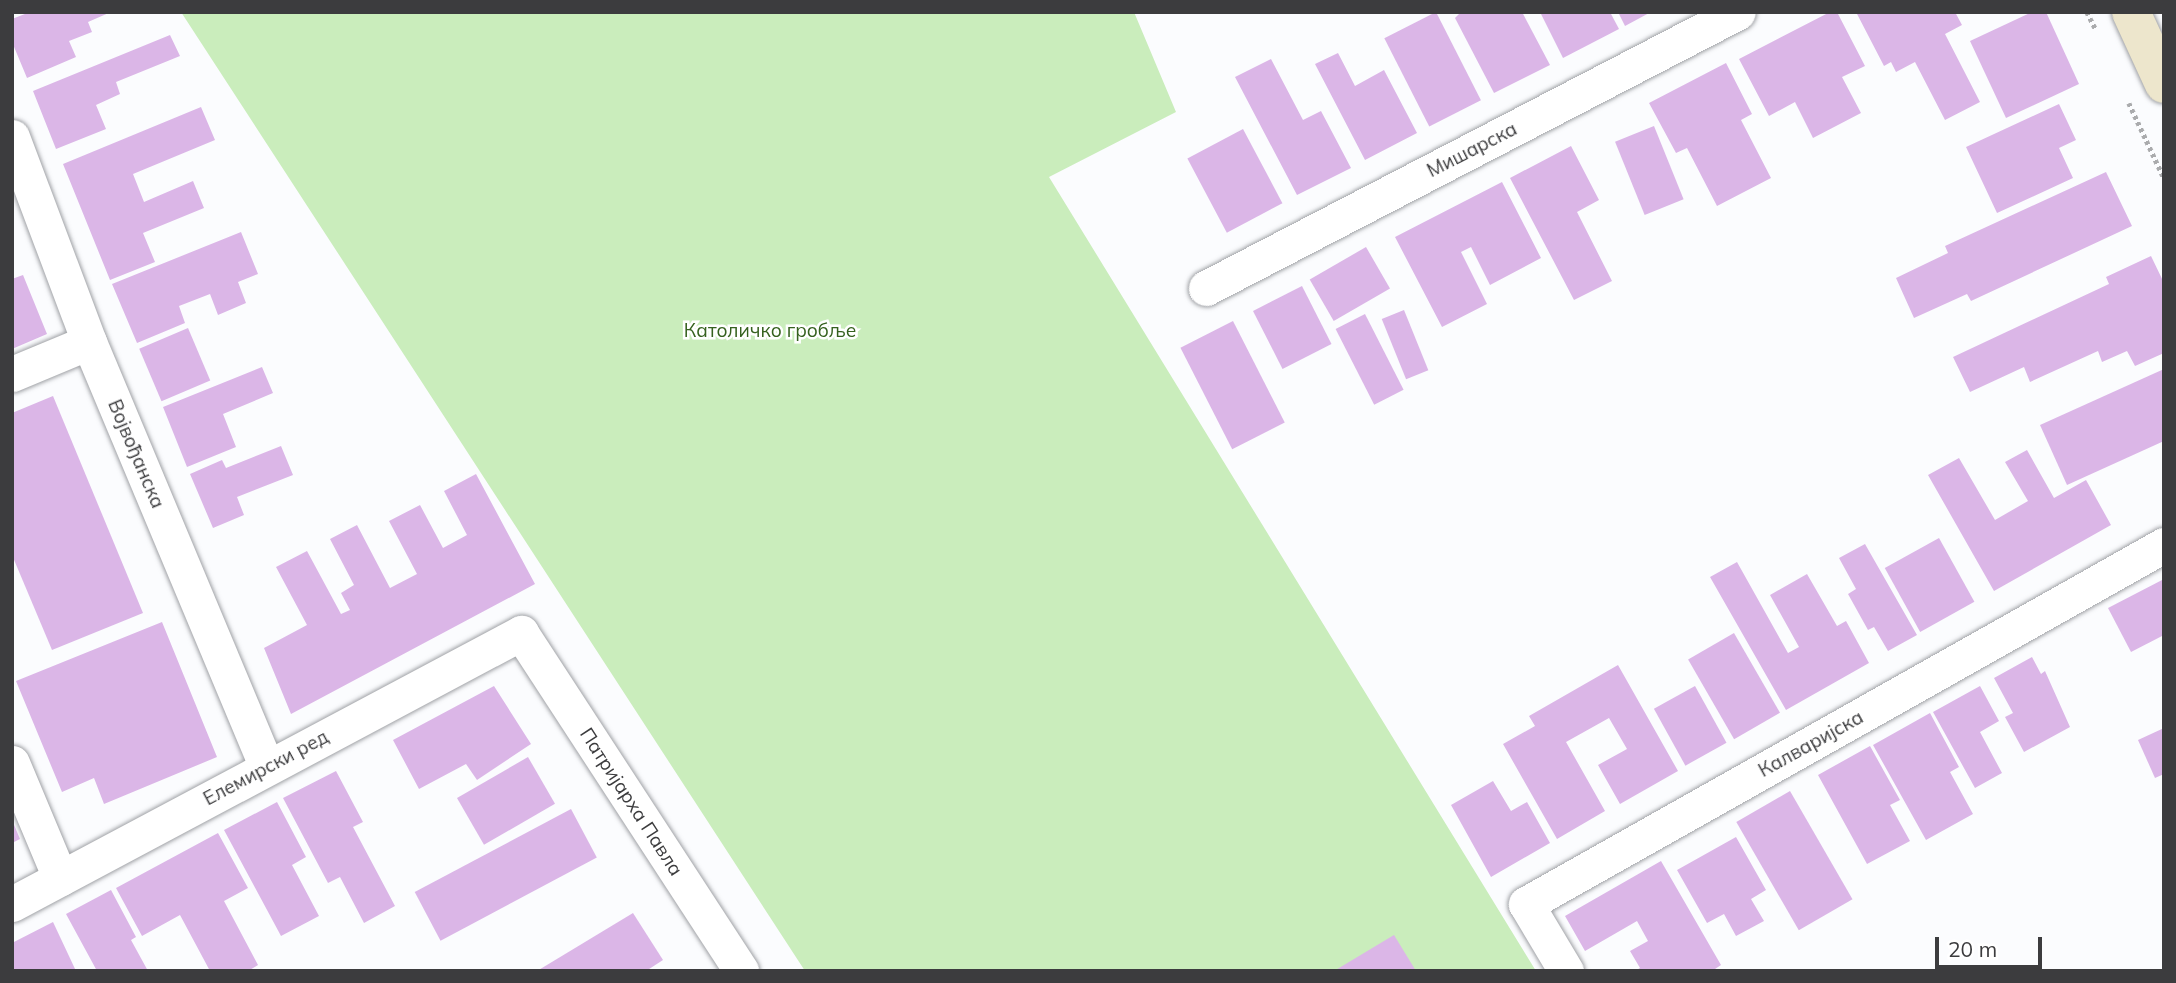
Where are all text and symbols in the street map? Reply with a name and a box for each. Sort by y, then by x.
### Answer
street label: Мишарска [1423,118,1521,182]
park label: Католичко гробље [684,320,856,342]
street label: Војвођанска [103,396,169,512]
street label: Калваријска [1755,706,1867,782]
street label: Патријарха Павла [575,724,687,880]
street label: Елемирски ред [200,725,332,811]
scale bar [1938,923,2045,967]
text: 20 m [1948,936,1997,962]

